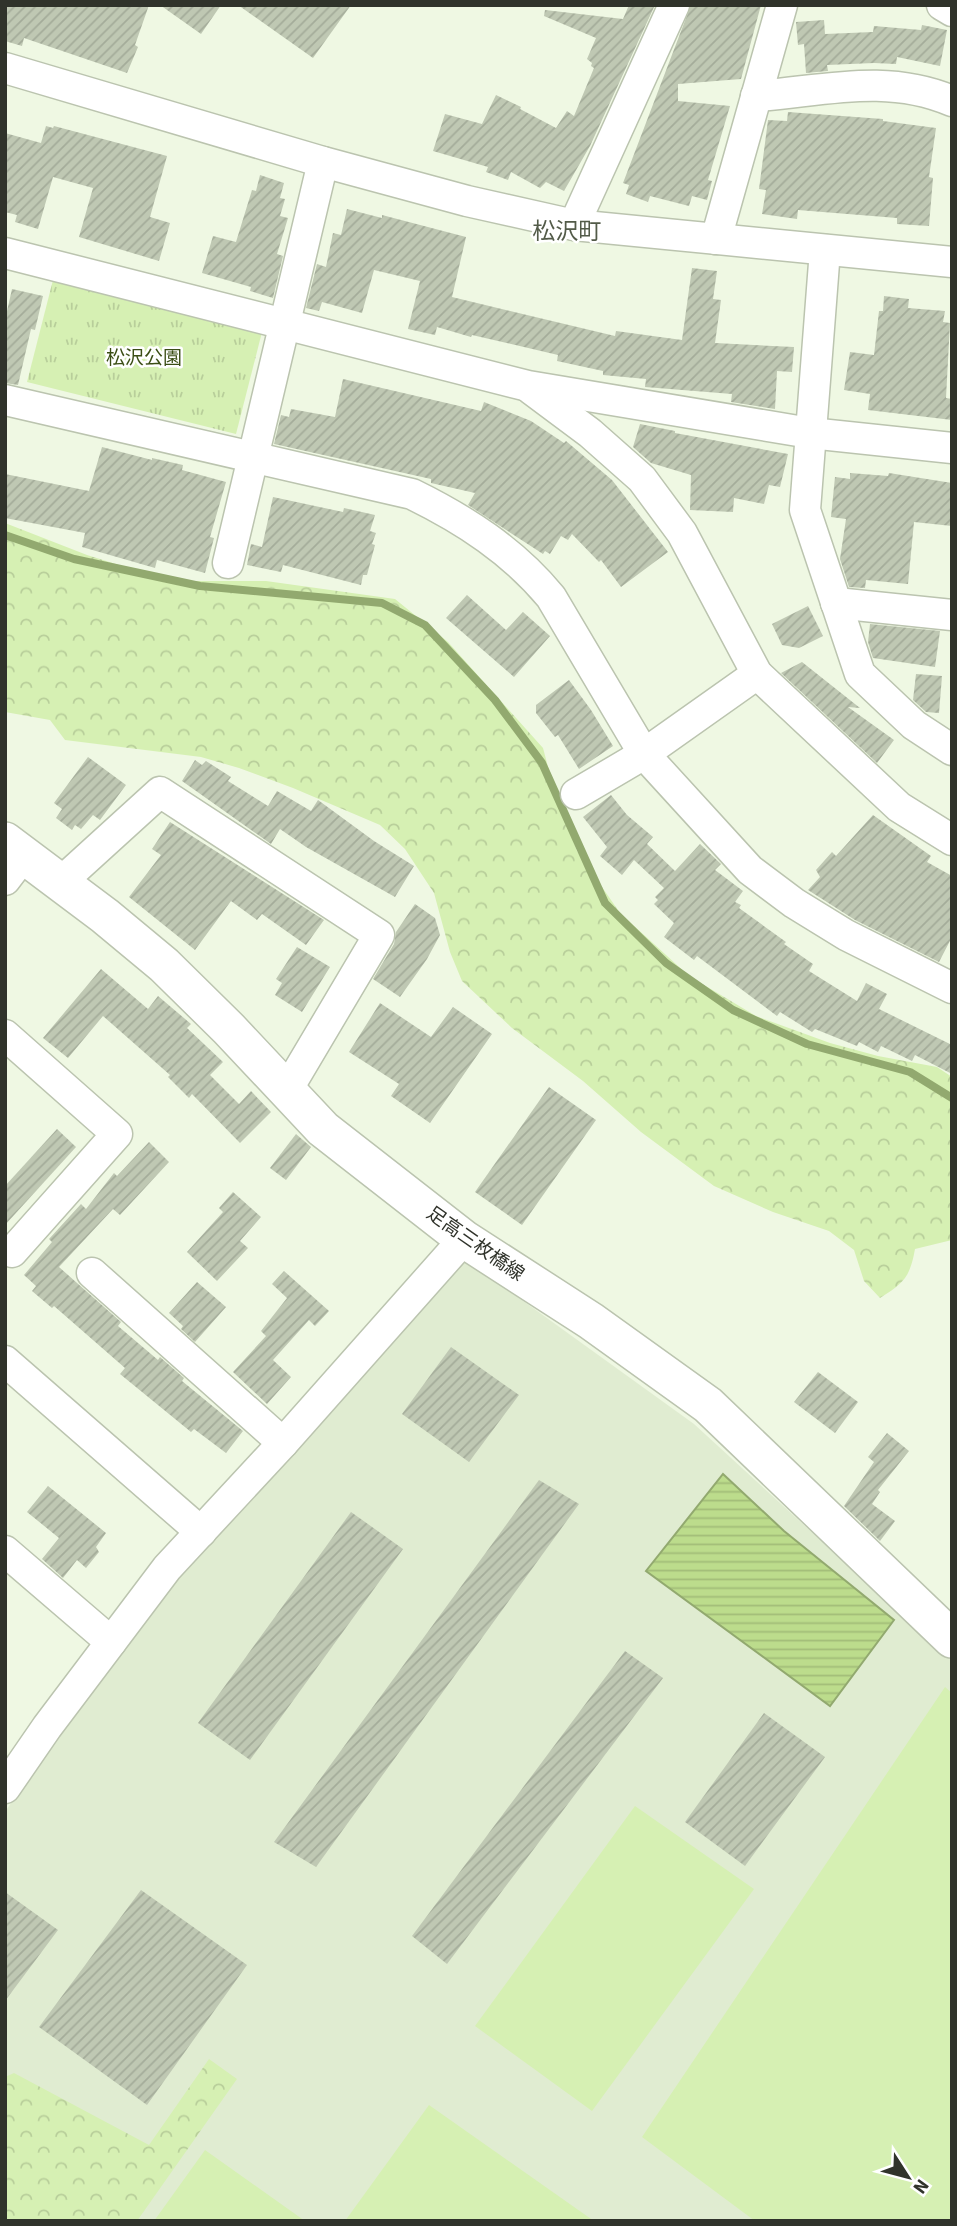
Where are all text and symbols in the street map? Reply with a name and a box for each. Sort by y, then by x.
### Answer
district label: 松沢町 [533,215,602,248]
park label: 松沢公園 [106,345,182,372]
street label: 足高三枚橋線 [421,1200,530,1288]
north arrow [873,2142,943,2212]
text: N [906,2173,935,2199]

